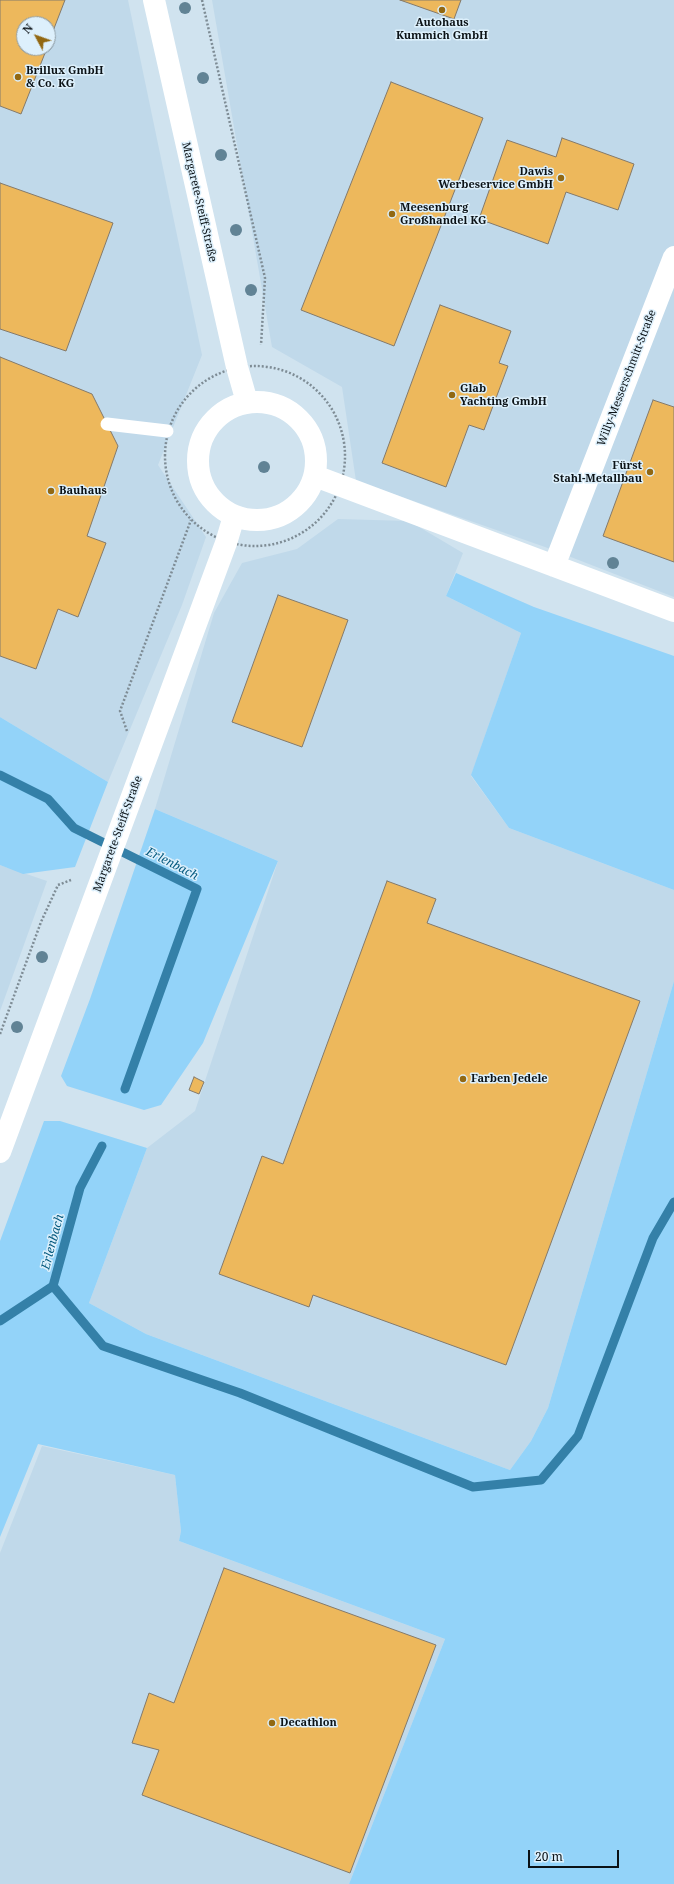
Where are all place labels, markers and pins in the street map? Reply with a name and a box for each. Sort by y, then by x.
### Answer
marker: Autohaus Kummich GmbH [437,5,447,15]
place label: Autohaus Kummich GmbH [396,16,488,42]
place label: Brillux GmbH & Co. KG [26,64,104,90]
marker: Brillux GmbH & Co. KG [13,72,23,82]
place label: Dawis Werbeservice GmbH [438,165,553,191]
marker: Dawis Werbeservice GmbH [556,173,566,183]
place label: Meesenburg Großhandel KG [400,201,487,227]
marker: Meesenburg Großhandel KG [387,209,397,219]
place label: Glab Yachting GmbH [460,382,547,408]
marker: Glab Yachting GmbH [447,390,457,400]
place label: Fürst Stahl-Metallbau [553,459,642,485]
marker: Fürst Stahl-Metallbau [645,467,655,477]
place label: Bauhaus [59,484,107,498]
marker: Bauhaus [46,486,56,496]
place label: Farben Jedele [471,1072,548,1086]
marker: Farben Jedele [458,1074,468,1084]
place label: Decathlon [280,1716,337,1730]
marker: Decathlon [267,1718,277,1728]

